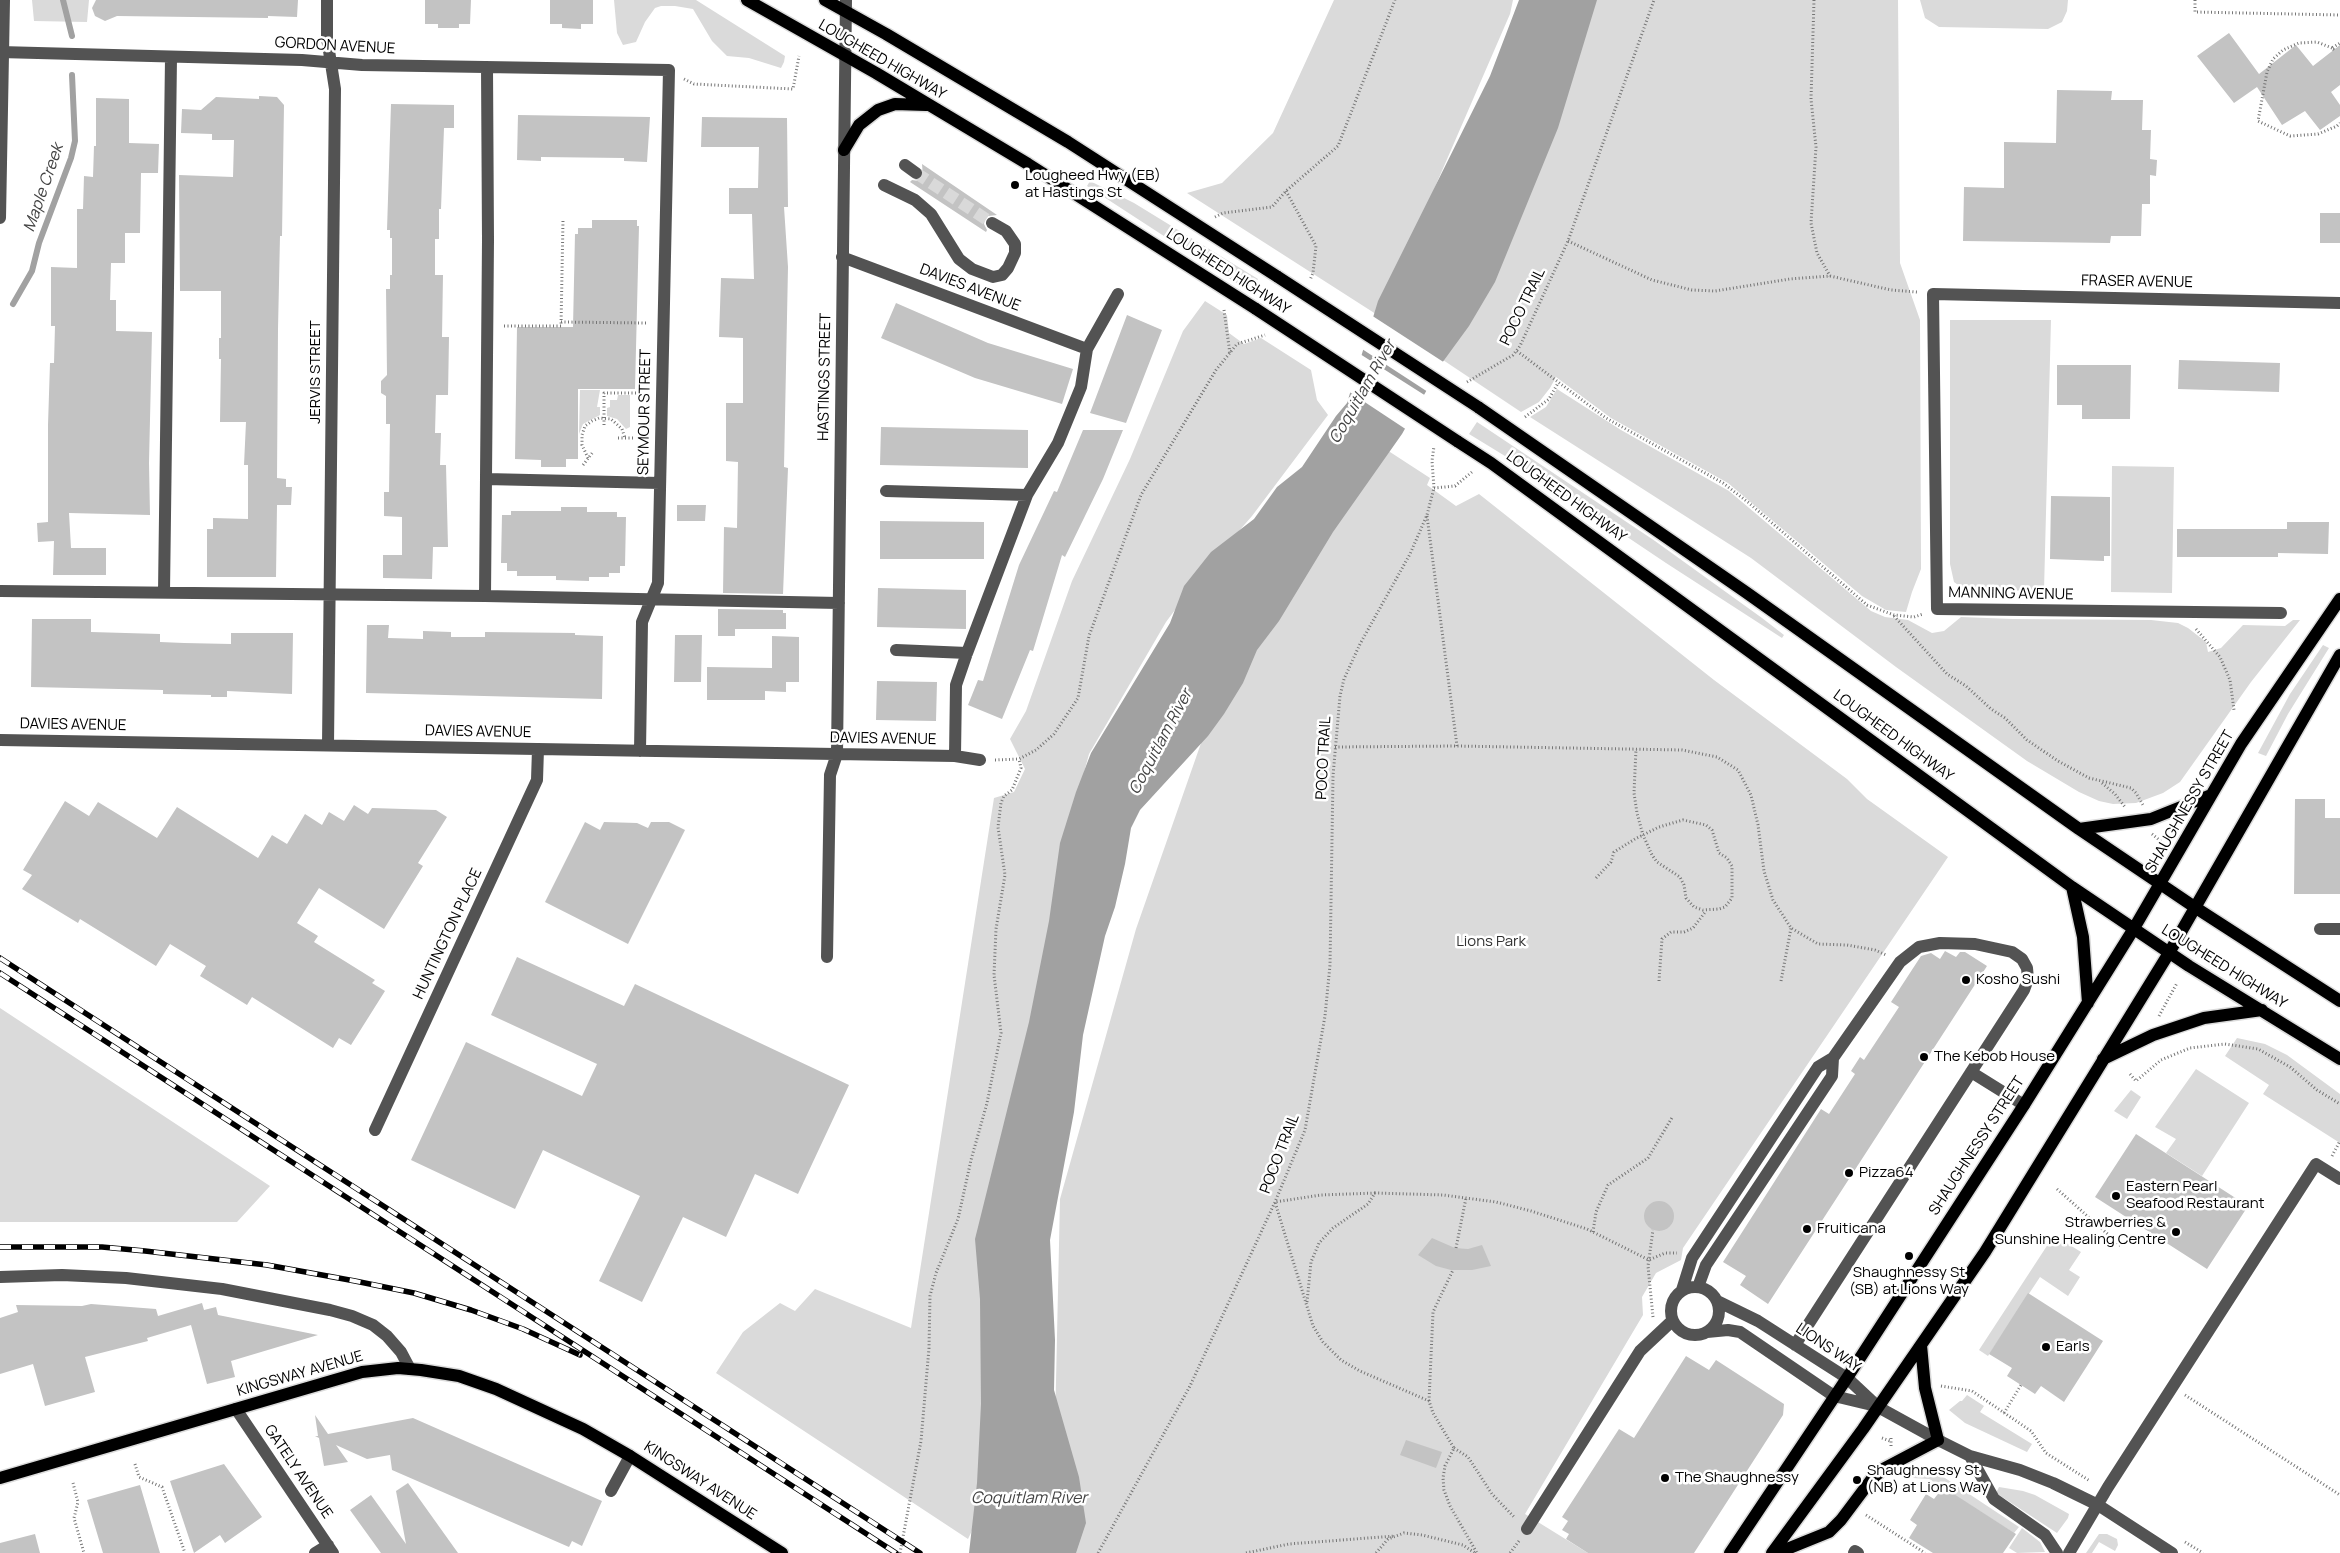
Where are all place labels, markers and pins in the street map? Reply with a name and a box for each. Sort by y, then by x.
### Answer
place label: Lougheed Hwy (EB) at Hastings St [1025,167,1161,202]
marker: Lougheed Hwy (EB) at Hastings St [1009,179,1021,191]
place label: Kosho Sushi [1976,971,2060,989]
marker: Kosho Sushi [1960,974,1972,986]
place label: The Kebob House [1934,1048,2055,1066]
marker: The Kebob House [1918,1051,1930,1063]
place label: Pizza64 [1859,1164,1913,1182]
marker: Pizza64 [1843,1167,1855,1179]
place label: Eastern Pearl Seafood Restaurant [2126,1178,2265,1213]
marker: Eastern Pearl Seafood Restaurant [2110,1190,2122,1202]
place label: Strawberries & Sunshine Healing Centre [1995,1214,2166,1249]
place label: Fruiticana [1817,1220,1886,1238]
marker: Fruiticana [1801,1223,1813,1235]
marker: Strawberries & Sunshine Healing Centre [2170,1226,2182,1238]
marker: Shaughnessy St (SB) at Lions Way [1903,1250,1915,1262]
place label: Shaughnessy St (SB) at Lions Way [1849,1264,1969,1299]
place label: Earls [2056,1338,2090,1356]
marker: Earls [2040,1341,2052,1353]
place label: Shaughnessy St (NB) at Lions Way [1867,1462,1989,1497]
place label: The Shaughnessy [1675,1469,1799,1487]
marker: The Shaughnessy [1659,1472,1671,1484]
marker: Shaughnessy St (NB) at Lions Way [1851,1474,1863,1486]

